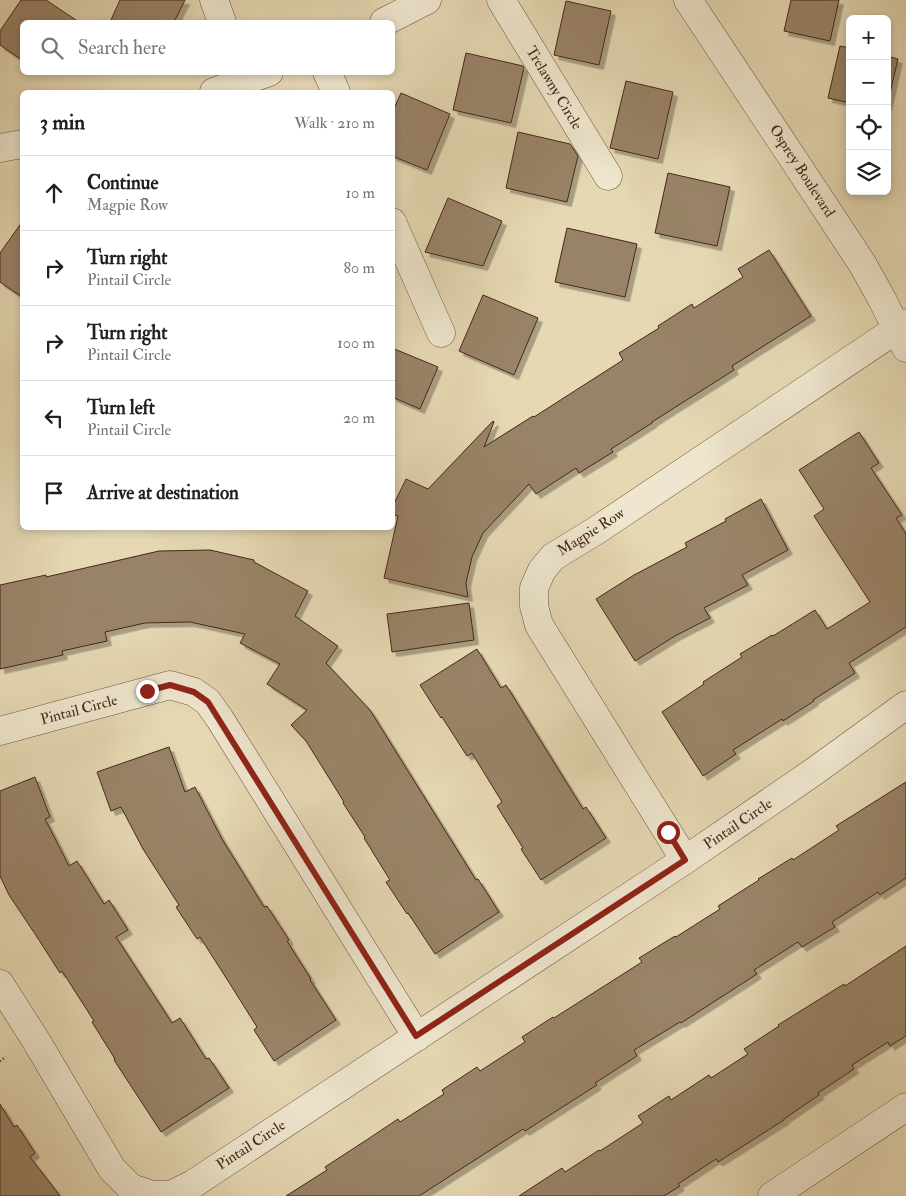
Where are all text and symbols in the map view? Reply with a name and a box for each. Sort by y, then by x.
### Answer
map controls [846,15,891,195]
button: + [846,15,891,60]
search box [20,20,395,75]
icon: search [38,34,66,62]
text: Search here [78,36,166,60]
street label: Trelawny Circle [522,43,586,133]
button: − [846,60,891,105]
button: locate [846,105,891,150]
text: 3 min [40,109,85,136]
text: Walk · 210 m [294,113,375,133]
street label: Osprey Boulevard [764,121,839,222]
button: layers [846,150,891,195]
text: Continue [87,171,158,195]
icon: ahead [40,179,68,207]
text: 10 m [345,183,375,203]
text: Magpie Row [87,195,168,215]
text: Turn right [87,246,167,270]
icon: right [40,254,68,282]
text: 80 m [344,258,375,278]
text: Pintail Circle [87,270,171,290]
text: Turn right [87,321,167,345]
icon: right [40,329,68,357]
text: 100 m [337,333,375,353]
text: Pintail Circle [87,345,171,365]
text: Turn left [87,396,155,420]
icon: left [40,404,68,432]
text: 20 m [343,408,375,428]
text: Pintail Circle [87,420,171,440]
icon: arrive [40,479,68,507]
text: Arrive at destination [87,481,239,505]
street label: Magpie Row [554,503,629,561]
route end [136,680,159,703]
street label: Pintail Circle [38,691,120,729]
street label: Pintail Circle [700,794,776,854]
route start [657,821,680,844]
street label: Pintail Circle [213,1116,289,1174]

